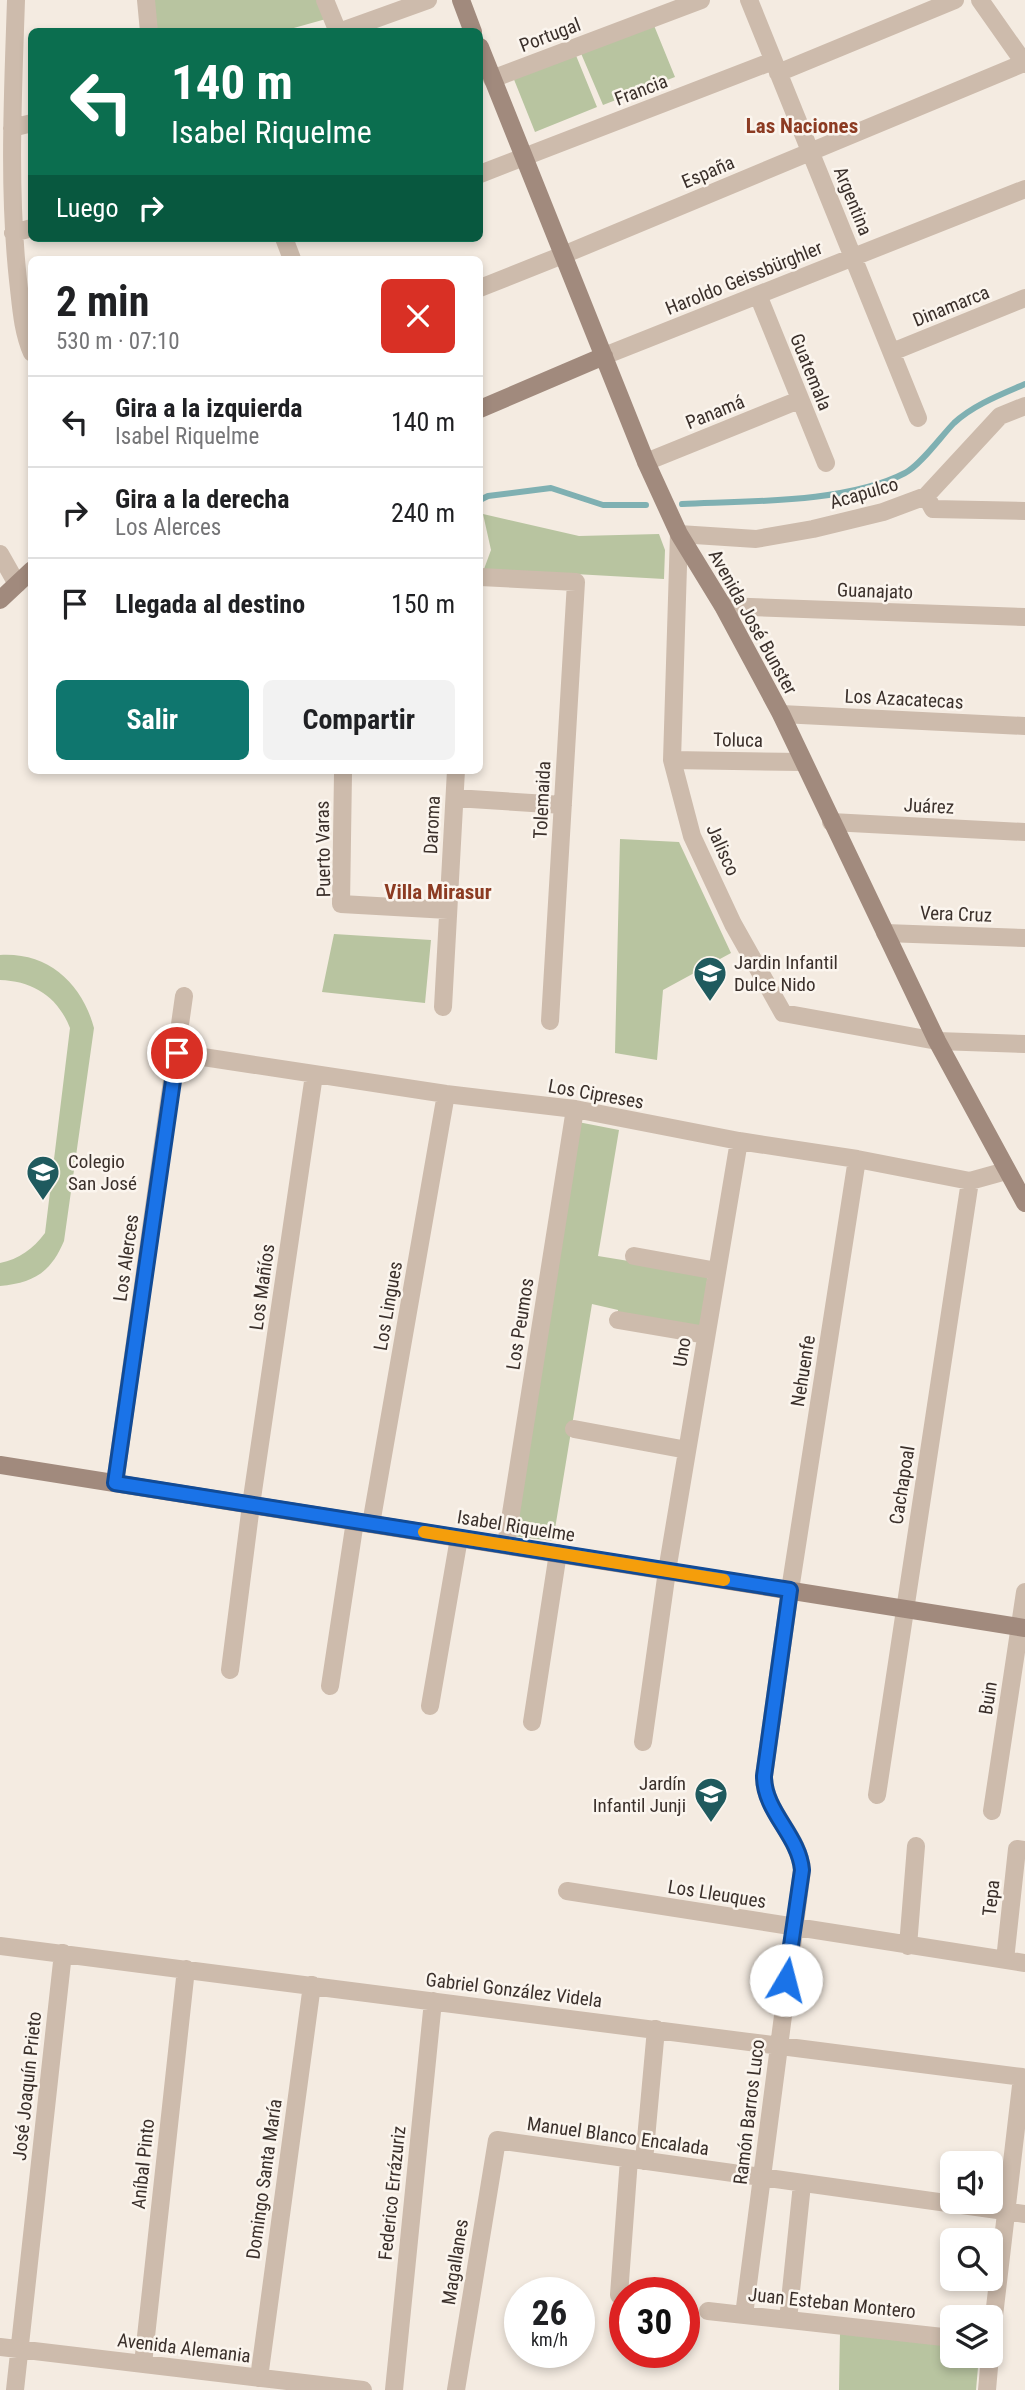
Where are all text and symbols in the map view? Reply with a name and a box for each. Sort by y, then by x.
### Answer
street label: Portugal [516,13,584,57]
text: 140 m [171,54,293,111]
icon: left [56,56,147,147]
street label: Francia [611,69,671,111]
text: Isabel Riquelme [171,113,372,151]
district label: Las Naciones [746,114,858,138]
street label: España [678,151,738,193]
street label: Argentina [829,163,877,239]
icon: right [132,189,170,227]
text: Luego [56,193,118,223]
street label: Haroldo Geissbürghler [662,236,826,320]
text: 2 min [56,277,149,326]
button: close [381,279,455,353]
street label: Dinamarca [909,280,993,332]
text: 530 m · 07:10 [56,328,180,355]
street label: Guatemala [785,330,837,414]
street label: Panamá [682,390,748,434]
text: Gira a la izquierda [115,393,303,423]
icon: left [56,403,94,441]
text: 140 m [391,407,455,437]
text: Isabel Riquelme [115,423,259,450]
street label: Acapulco [827,472,901,514]
text: Gira a la derecha [115,484,289,514]
icon: right [56,494,94,532]
text: 240 m [391,498,455,528]
text: Los Alerces [115,514,221,541]
street label: Avenida José Bunster [704,545,802,699]
street label: Guanajato [837,578,913,604]
icon: arrive [56,585,94,623]
text: Llegada al destino [115,589,305,619]
text: 150 m [391,589,455,619]
button: Salir [56,680,249,760]
button: Compartir [263,680,455,760]
street label: Los Azacatecas [844,684,964,714]
street label: Toluca [713,728,763,752]
street label: Tolemaida [528,760,556,840]
street label: Juárez [903,793,955,819]
street label: Daroma [419,795,445,855]
street label: Puerto Varas [311,800,335,898]
street label: Jalisco [702,821,744,879]
district label: Villa Mirasur [384,880,492,904]
street label: Vera Cruz [920,901,992,927]
place label: Jardin Infantil Dulce Nido [734,951,838,996]
school or university icon: Jardin Infantil Dulce Nido [691,954,729,1003]
pin [147,1023,207,1083]
icon: arrive [158,1034,196,1072]
street label: Los Cipreses [546,1074,646,1114]
place label: Colegio San José [68,1150,137,1195]
school or university icon: Colegio San José [24,1153,62,1202]
street label: Los Alerces [109,1213,143,1303]
street label: Los Mañíos [245,1242,279,1332]
street label: Los Lingues [369,1260,407,1352]
street label: Los Peumos [501,1276,539,1372]
street label: Nehuenfe [786,1334,820,1408]
street label: Uno [668,1336,696,1368]
street label: Cachapoal [884,1444,920,1526]
street label: Isabel Riquelme [455,1505,577,1547]
street label: Buin [974,1680,1002,1716]
place label: Jardín Infantil Junji [593,1772,686,1817]
school or university icon: Jardín Infantil Junji [692,1775,730,1824]
street label: Los Lleuques [666,1875,768,1913]
street label: Tepa [978,1879,1004,1917]
position arrow [749,1943,823,2017]
street label: Gabriel González Videla [424,1968,604,2012]
street label: José Joaquín Prieto [8,2010,46,2162]
street label: Ramón Barros Luco [729,2038,769,2186]
street label: Domingo Santa María [241,2097,287,2261]
street label: Manuel Blanco Encalada [525,2112,711,2160]
street label: Aníbal Pinto [127,2118,159,2210]
street label: Federico Errázuriz [374,2125,410,2261]
map controls [940,2151,1003,2368]
button: sound [940,2151,1003,2214]
street label: Magallanes [437,2217,473,2307]
button: search [940,2228,1003,2291]
speed limit sign: 30 [609,2277,700,2368]
street label: Juan Esteban Montero [747,2283,917,2323]
text: 26 [532,2293,567,2334]
button: layers [940,2305,1003,2368]
street label: Avenida Alemania [116,2328,252,2368]
text: km/h [531,2329,568,2350]

